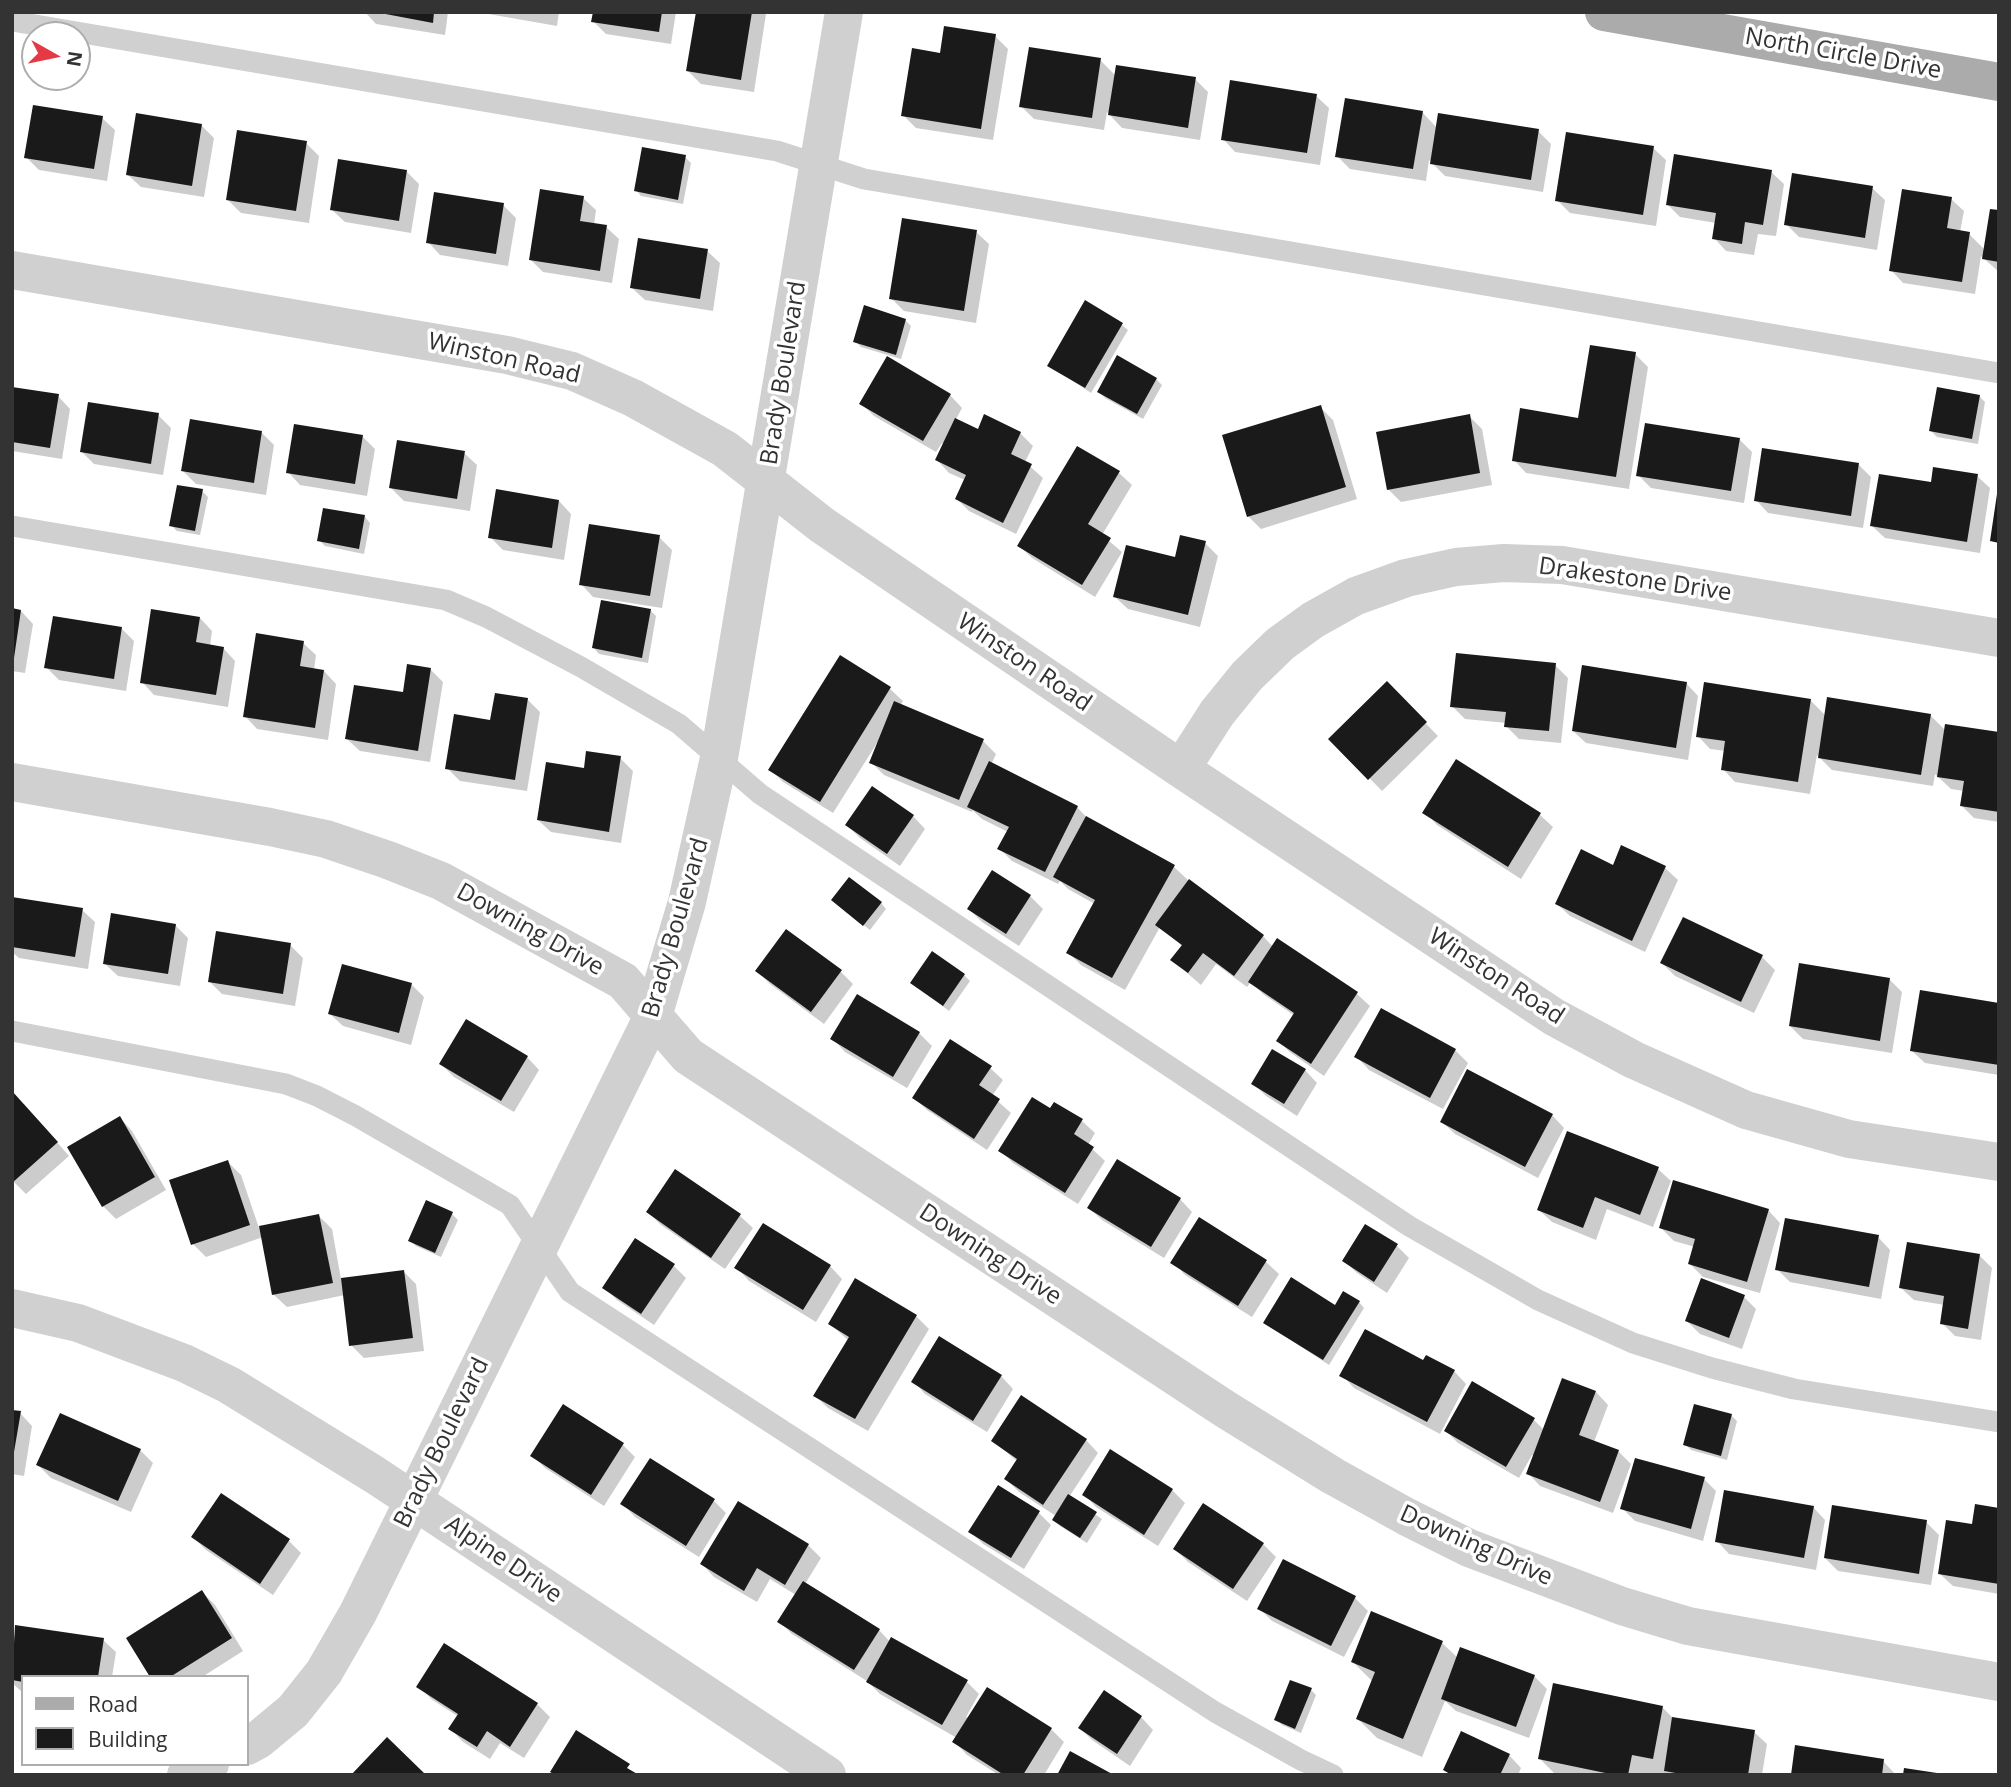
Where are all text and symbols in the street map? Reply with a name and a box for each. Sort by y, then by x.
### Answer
north arrow [21,21,91,91]
street label: North Circle Drive [1743,23,1943,85]
text: N [61,49,89,69]
street label: Brady Boulevard [755,279,813,467]
street label: Winston Road [425,327,583,391]
street label: Drakestone Drive [1537,552,1733,608]
street label: Winston Road [951,608,1097,718]
street label: Brady Boulevard [637,835,715,1021]
street label: Downing Drive [451,878,609,982]
street label: Winston Road [1423,923,1569,1031]
street label: Downing Drive [913,1198,1067,1312]
street label: Brady Boulevard [388,1353,496,1533]
street label: Downing Drive [1395,1500,1557,1592]
street label: Alpine Drive [439,1510,567,1610]
legend [21,1675,248,1766]
text: Road [88,1690,138,1718]
text: Building [88,1725,167,1753]

